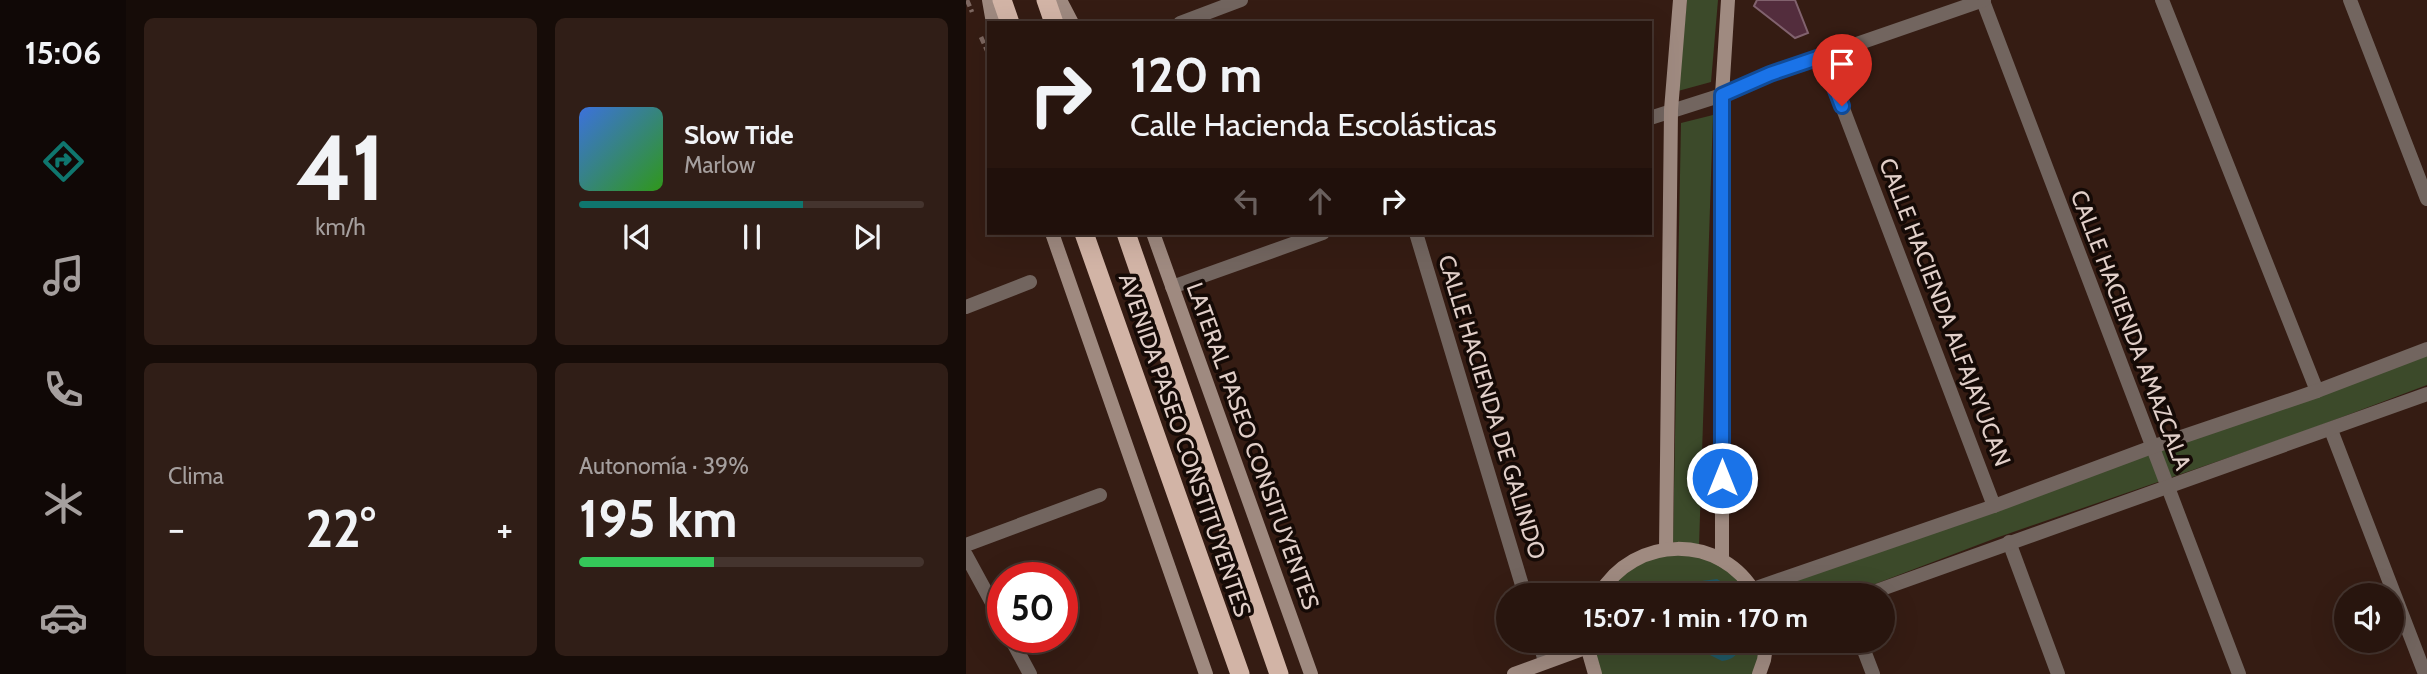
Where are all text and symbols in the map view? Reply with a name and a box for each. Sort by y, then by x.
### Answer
text: 15:06 [25,33,101,72]
pin [1812,34,1872,106]
text: 120 m [1130,45,1262,104]
icon: arrive [1823,45,1861,83]
icon: right [1015,49,1106,140]
text: Calle Hacienda Escolásticas [1130,105,1497,144]
text: 41 [296,112,385,223]
text: Slow Tide [684,119,794,151]
icon: directions [39,137,88,186]
text: Marlow [684,151,755,179]
street label: CALLE HACIENDA ALFAJAYUCAN [1873,154,2017,470]
icon: left [1228,182,1266,220]
icon: ahead [1301,182,1339,220]
icon: right [1374,182,1412,220]
street label: CALLE HACIENDA AMAZCALA [2065,186,2197,474]
text: km/h [315,213,366,241]
icon: previous [618,218,656,256]
icon: pause [733,218,771,256]
icon: next [848,218,886,256]
icon: music [39,251,88,300]
street label: CALLE HACIENDA DE GALINDO [1432,252,1552,562]
street label: AVENIDA PASEO CONSTITUYENTES [1113,270,1257,620]
street label: LATERAL PASEO CONSITUYENTES [1181,279,1325,613]
icon: phone [39,365,88,414]
position arrow [1685,441,1759,515]
text: Autonomía · 39% [579,452,749,480]
text: Clima [168,462,224,490]
icon: climate [39,479,88,528]
text: 195 km [579,487,737,550]
text: 22° [305,497,376,560]
text: − [168,505,185,552]
text: + [496,505,513,552]
speed limit sign: 50 [987,562,1078,653]
map controls [2334,583,2404,653]
button: sound [2334,583,2404,653]
icon: car [39,593,88,642]
text: 15:07 · 1 min · 170 m [1583,602,1808,634]

